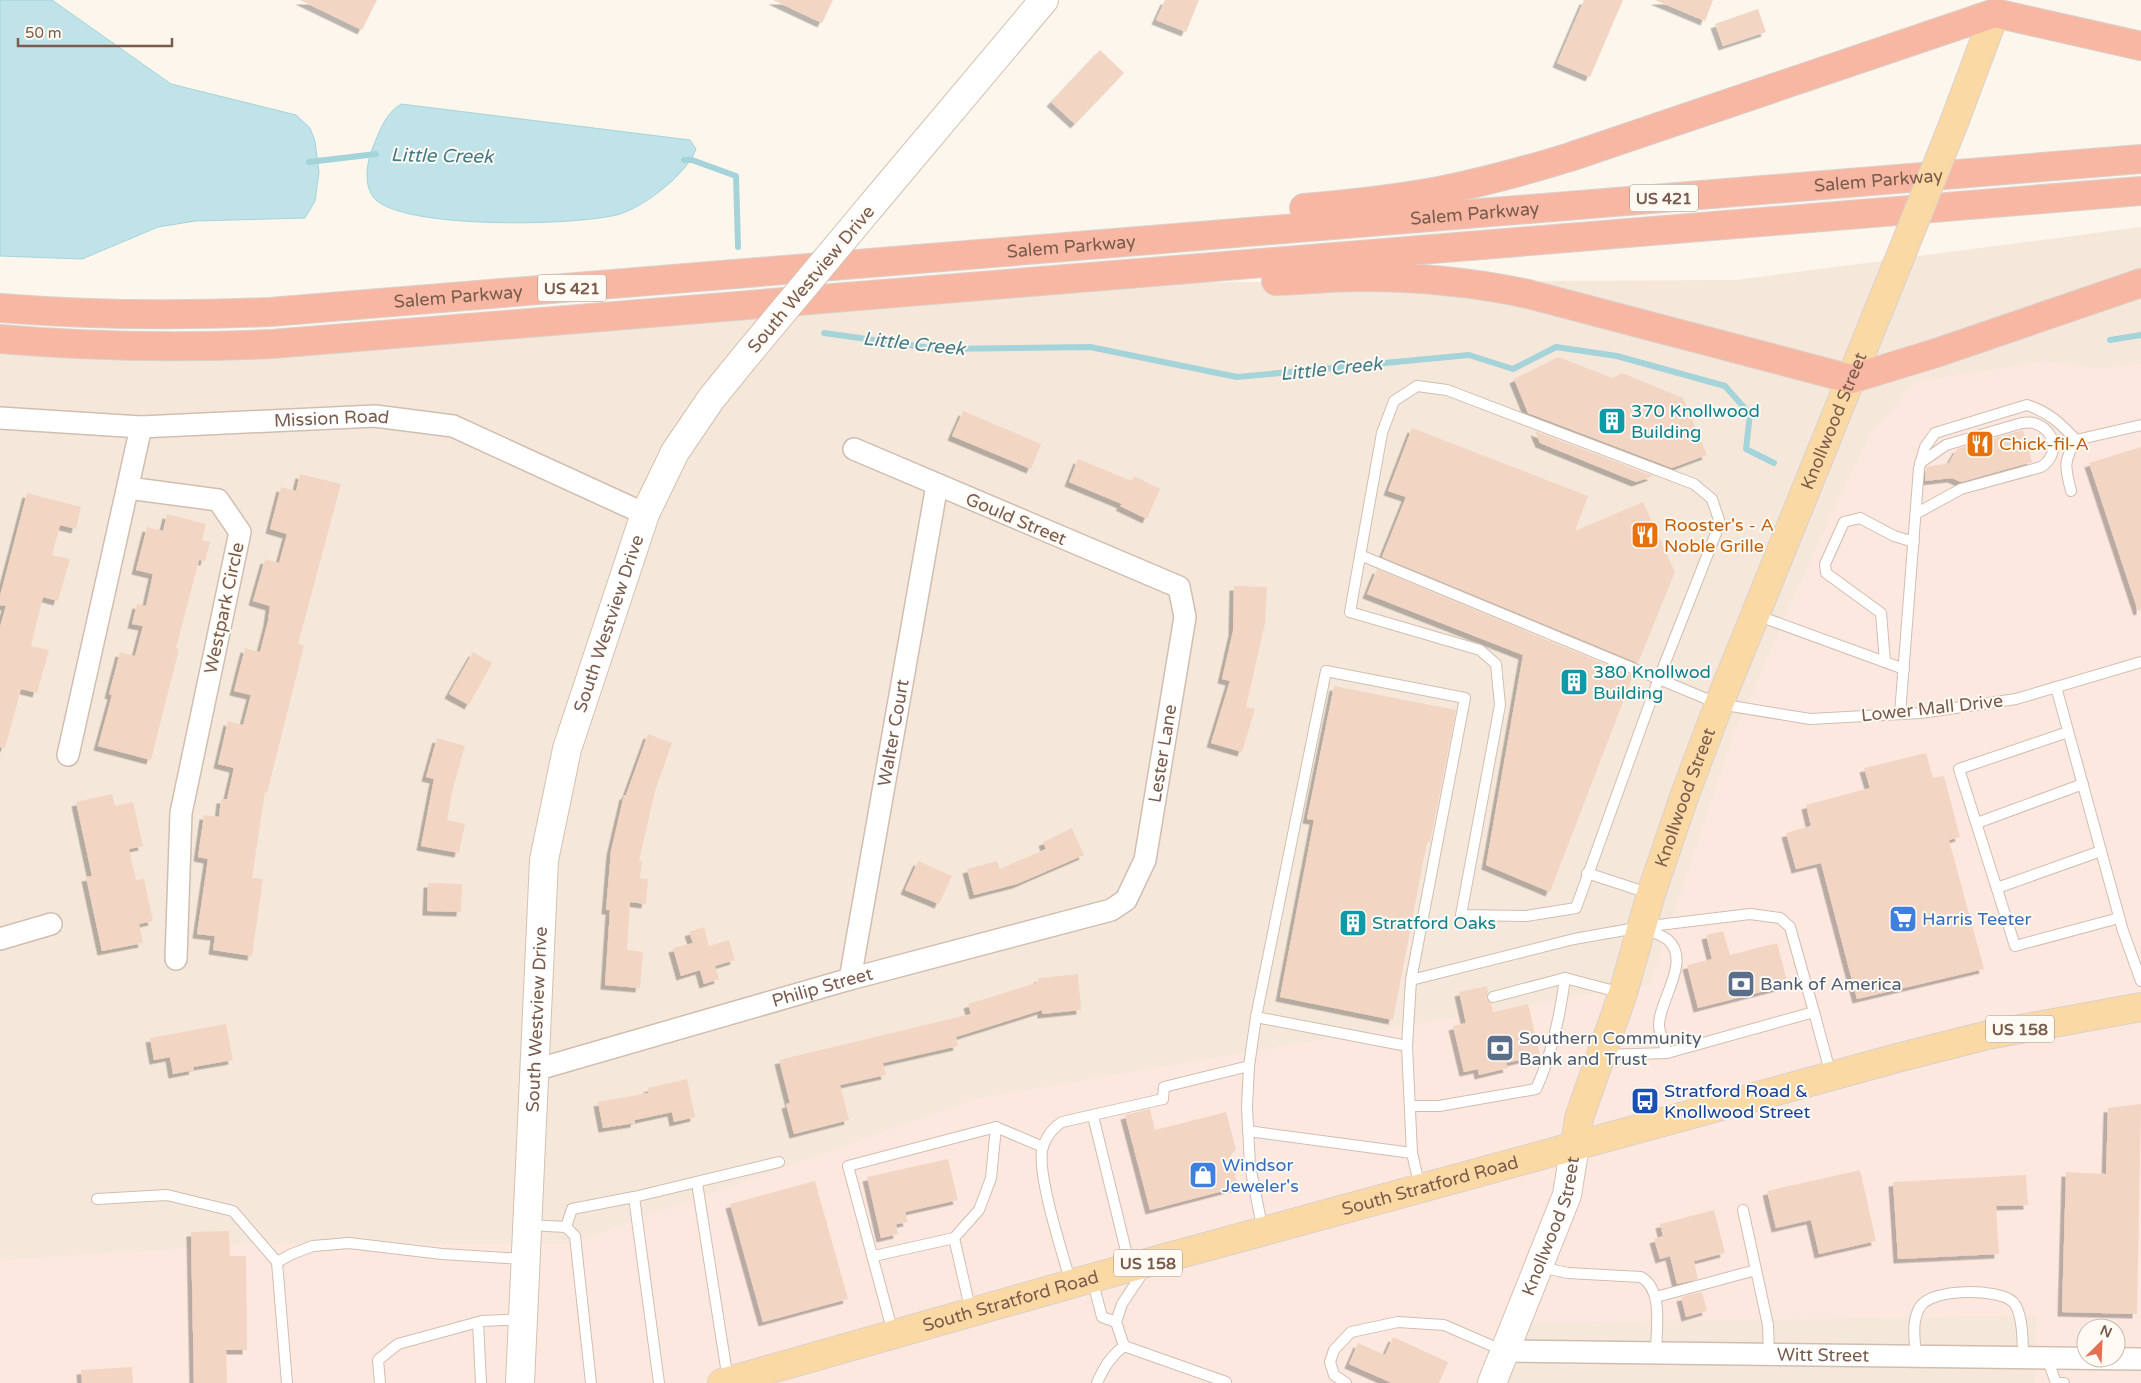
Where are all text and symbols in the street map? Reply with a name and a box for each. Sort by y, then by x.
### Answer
scale bar [18,15,171,47]
text: 50 m [25,24,62,42]
water label: Little Creek [391,144,495,168]
street label: Salem Parkway [1813,164,1944,197]
road number: US 421 [1630,184,1698,212]
street label: Salem Parkway [1409,197,1541,230]
street label: South Westview Drive [743,201,879,357]
street label: Salem Parkway [1006,230,1137,263]
road number: US 421 [538,274,606,302]
street label: Salem Parkway [393,280,524,313]
water label: Little Creek [862,328,968,360]
street label: Knollwood Street [1796,349,1872,493]
water label: Little Creek [1279,353,1385,385]
place label: 370 Knollwood Building [1631,400,1760,443]
street label: Mission Road [273,405,390,432]
building icon: 370 Knollwood Building [1597,406,1627,436]
restaurant icon: Chick-fil-A [1965,429,1995,459]
place label: Chick-fil-A [1999,433,2089,455]
street label: Gould Street [962,488,1070,550]
place label: Rooster's - A Noble Grille [1664,514,1774,557]
restaurant icon: Rooster's - A Noble Grille [1630,520,1660,550]
street label: South Westview Drive [569,532,648,715]
street label: Westpark Circle [199,540,249,676]
place label: 380 Knollwod Building [1593,661,1711,704]
building icon: 380 Knollwod Building [1559,667,1589,697]
street label: Walter Court [873,677,914,788]
street label: Lower Mall Drive [1860,690,2004,726]
street label: Lester Lane [1144,703,1181,804]
street label: Knollwood Street [1650,725,1720,870]
supermarket icon: Harris Teeter [1888,904,1918,934]
building icon: Stratford Oaks [1338,908,1368,938]
place label: Harris Teeter [1922,908,2031,930]
place label: Stratford Oaks [1372,912,1496,934]
street label: South Westview Drive [521,926,552,1113]
street label: Philip Street [769,962,875,1012]
bank icon: Bank of America [1726,969,1756,999]
place label: Bank of America [1760,973,1902,995]
road number: US 158 [1986,1016,2054,1042]
place label: Southern Community Bank and Trust [1519,1027,1702,1070]
bank icon: Southern Community Bank and Trust [1485,1033,1515,1063]
place label: Stratford Road & Knollwood Street [1664,1080,1811,1123]
bus stop icon: Stratford Road & Knollwood Street [1630,1086,1660,1116]
street label: South Stratford Road [1339,1151,1521,1220]
place label: Windsor Jeweler's [1222,1154,1299,1197]
street label: Knollwood Street [1517,1155,1584,1299]
shop icon: Windsor Jeweler's [1188,1160,1218,1190]
road number: US 158 [1114,1250,1182,1276]
street label: South Stratford Road [920,1266,1101,1337]
north arrow [2076,1318,2126,1368]
text: N [2097,1322,2115,1342]
street label: Witt Street [1777,1343,1869,1367]

